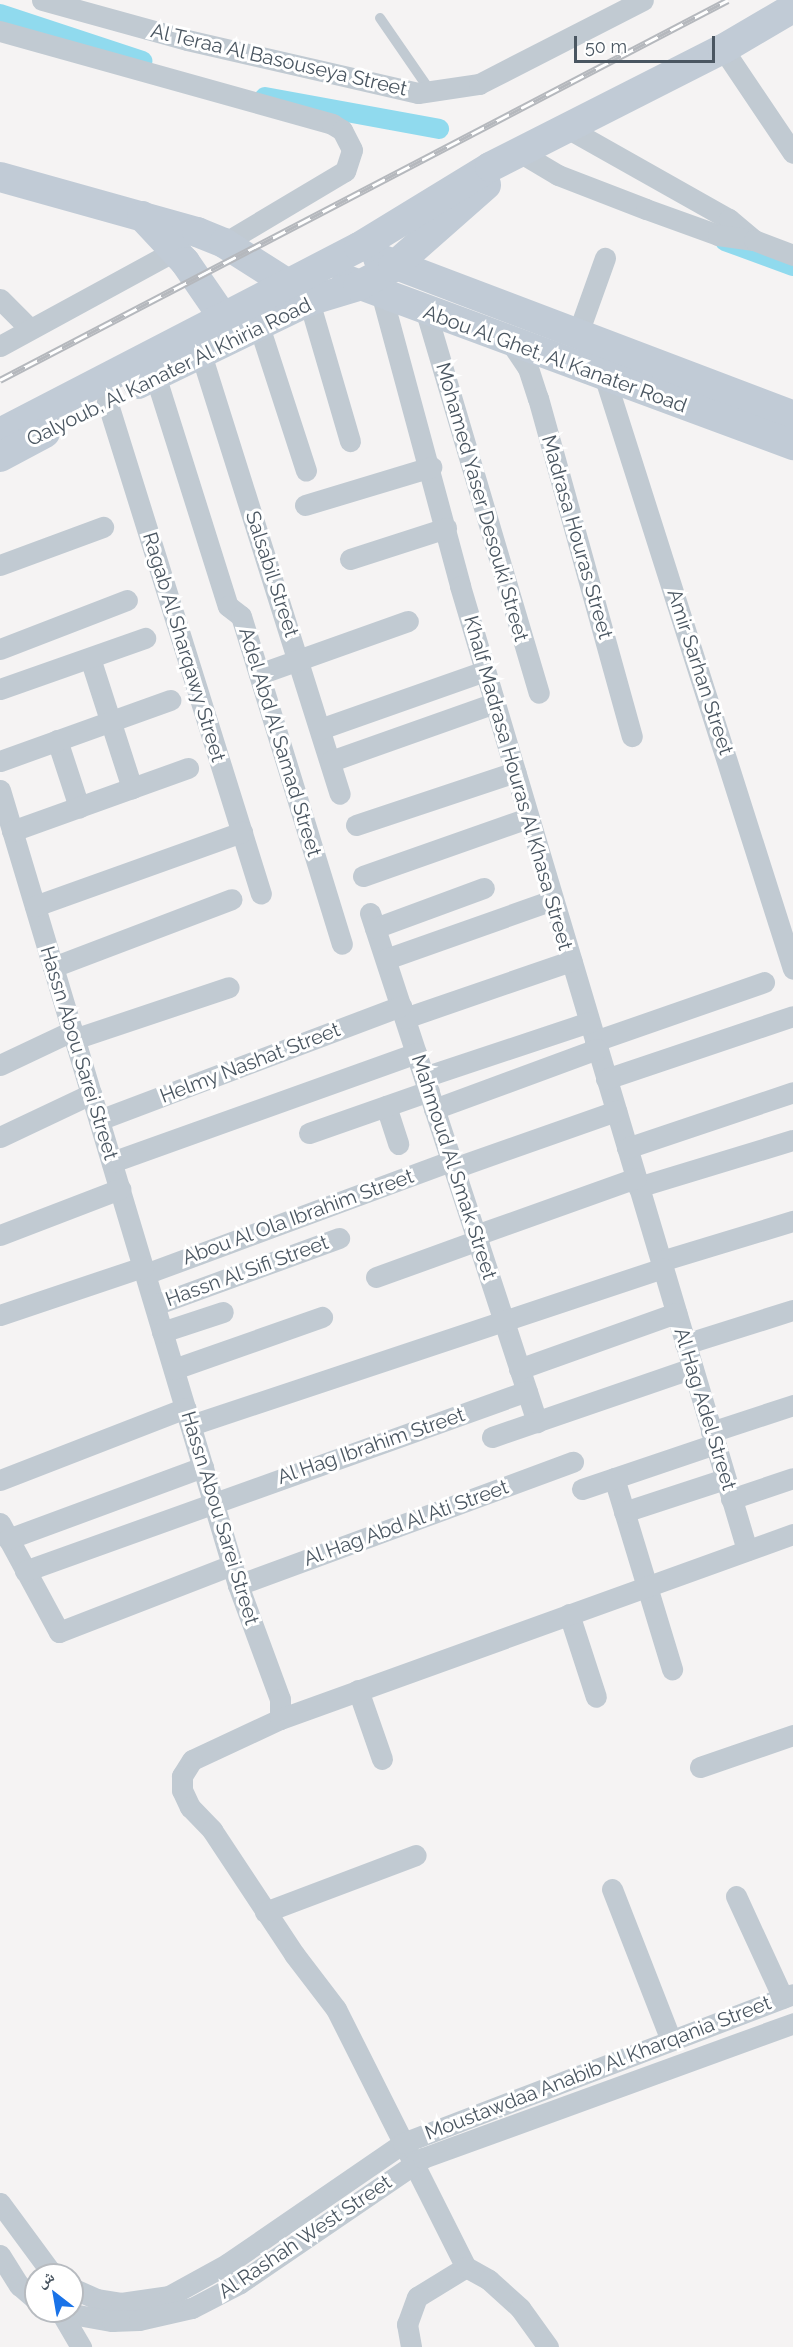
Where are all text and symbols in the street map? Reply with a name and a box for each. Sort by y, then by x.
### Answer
street label: Al Teraa Al Basouseya Street [147,19,411,101]
scale bar [577,24,718,62]
text: 50 m [585,36,627,57]
street label: Qalyoub, Al Kanater Al Khiria Road [22,292,316,452]
street label: Abou Al Ghet, Al Kanater Road [419,300,691,418]
street label: Mohamed Yaser Desouki Street [430,359,534,645]
street label: Madrasa Houras Street [536,432,618,642]
street label: Salsabil Street [240,508,304,640]
street label: Ragab Al Sharqawy Street [137,528,231,766]
street label: Amir Sarhan Street [662,586,738,758]
street label: Khalf Madrasa Houras Al Khasa Street [458,612,578,954]
street label: Adel Abd Al Samad Street [233,623,327,861]
street label: Hassn Abou Sarei Street [35,943,123,1163]
street label: Helmy Nashat Street [156,1017,344,1109]
street label: Mahmoud Al Smak Street [406,1051,502,1283]
street label: Abou Al Ola Ibrahim Street [179,1164,417,1270]
street label: Hassn Al Sifi Street [162,1230,332,1312]
street label: Al Hag Adel Street [669,1324,741,1494]
street label: Al Hag Ibrahim Street [274,1403,468,1489]
street label: Hassn Abou Sarei Street [176,1408,264,1628]
street label: Al Hag Abd Al Ati Street [299,1474,513,1572]
street label: Moustawdaa Anabib Al Kharqania Street [421,1990,775,2146]
street label: Al Rashah West Street [213,2170,397,2304]
north arrow [24,2263,84,2323]
text: ش [33,2266,58,2291]

